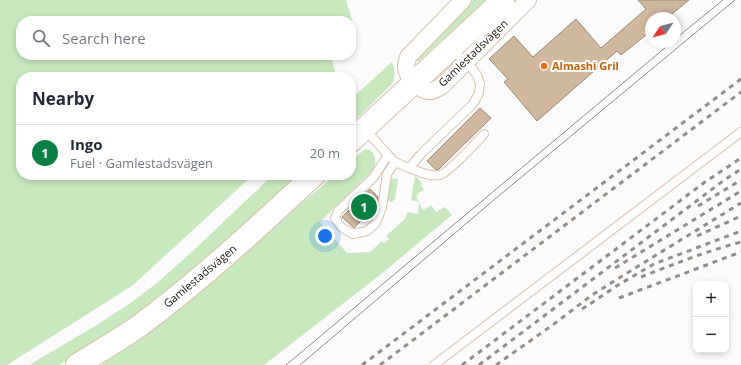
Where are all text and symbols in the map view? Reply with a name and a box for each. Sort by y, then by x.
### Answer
north arrow [645,12,681,48]
search box [16,16,356,60]
street label: Gamlestadsvägen [435,16,511,90]
icon: search [30,27,52,49]
text: Search here [62,28,146,48]
place label: Almashi Gril [552,58,619,73]
marker: Almashi Gril [539,61,549,71]
text: Nearby [32,87,94,110]
text: Ingo [70,134,103,154]
text: 1 [41,144,49,162]
text: 20 m [310,144,340,162]
text: Fuel · Gamlestadsvägen [70,154,213,172]
pin: 1 [351,192,377,222]
your location [315,226,335,246]
street label: Gamlestadsvägen [160,241,239,311]
map controls [693,281,729,353]
button: + [693,281,729,317]
button: − [693,317,729,353]

